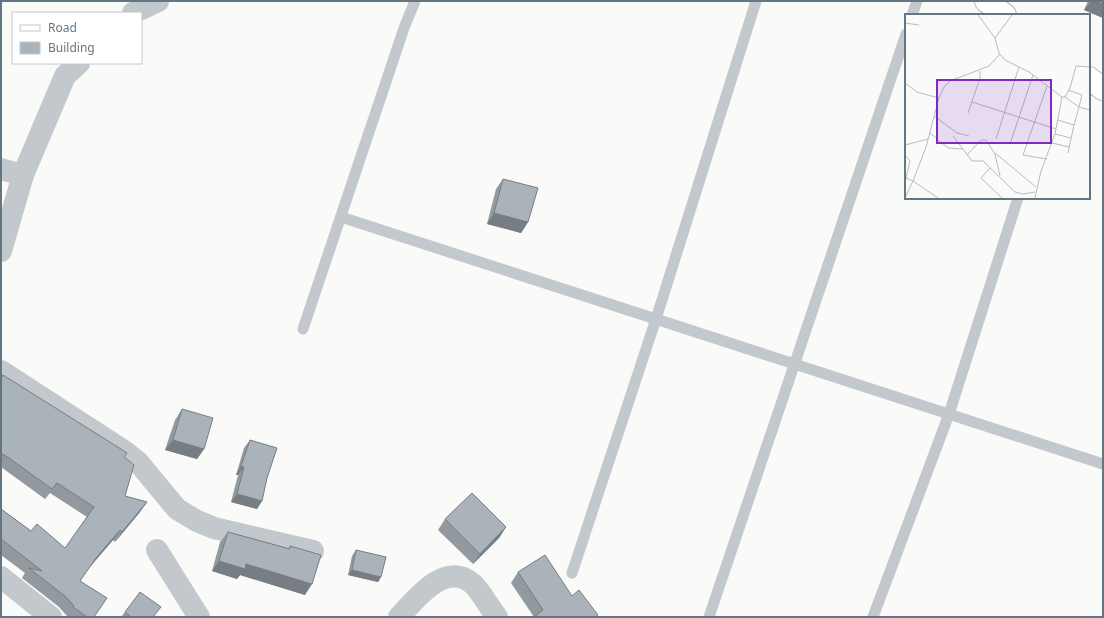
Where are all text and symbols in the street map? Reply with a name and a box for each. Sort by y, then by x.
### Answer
legend [12,12,142,64]
inset map [905,14,1090,199]
text: Road [48,19,77,36]
text: Building [48,39,95,56]

